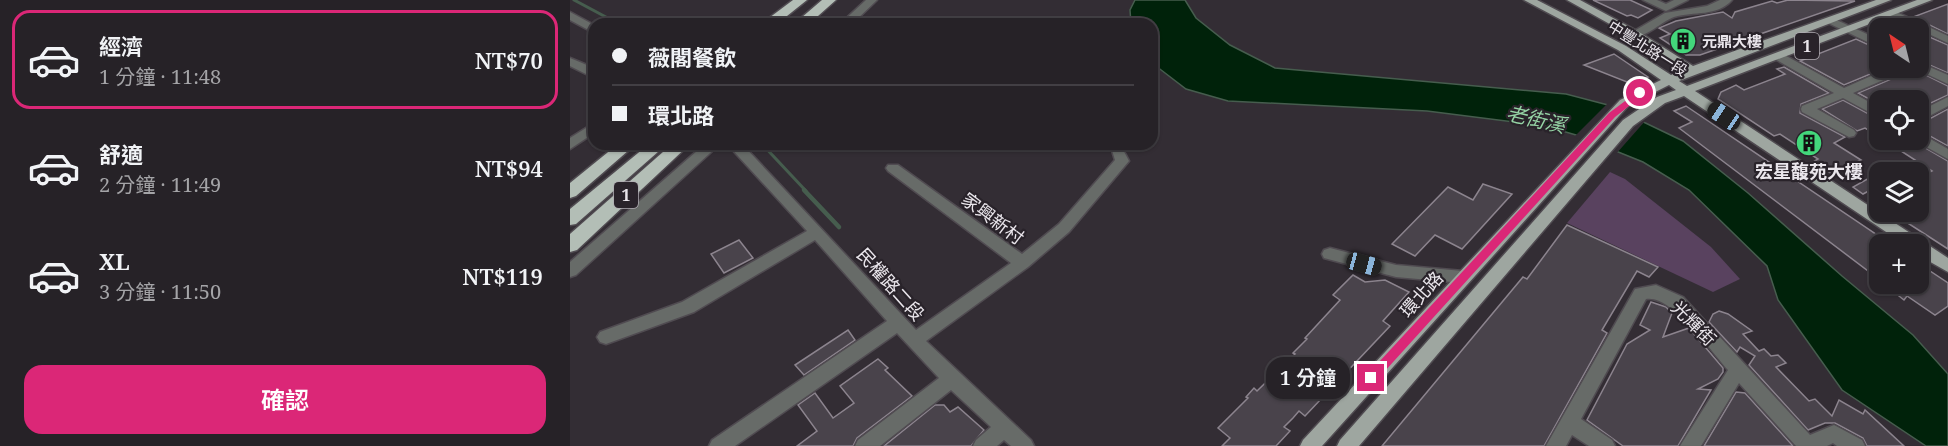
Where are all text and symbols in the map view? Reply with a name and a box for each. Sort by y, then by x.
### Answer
street label: 中豐北路一段 [1605,16,1691,80]
north arrow [1869,18,1929,78]
map controls [1869,18,1929,294]
building icon: 元鼎大樓 [1668,26,1698,56]
text: 經濟 [99,31,143,61]
place label: 元鼎大樓 [1702,31,1762,51]
icon: car [27,33,81,87]
road number: 1 [1795,33,1819,59]
text: 薇閣餐飲 [648,42,736,72]
text: NT$70 [475,45,543,75]
text: 1 分鐘 · 11:48 [99,63,221,90]
route start [1626,79,1653,106]
button: locate [1869,90,1929,150]
car [1704,98,1744,134]
water label: 老街溪 [1504,99,1571,140]
text: 環北路 [648,100,714,130]
building icon: 宏星馥苑大樓 [1794,128,1824,158]
text: 舒適 [99,139,143,169]
icon: car [27,141,81,195]
text: NT$94 [475,153,543,183]
place label: 宏星馥苑大樓 [1755,159,1863,183]
button: layers [1869,162,1929,222]
text: 2 分鐘 · 11:49 [99,171,221,198]
road number: 1 [614,182,638,208]
street label: 家興新村 [957,187,1029,249]
button: + [1869,234,1929,294]
street label: 民權路二段 [852,243,930,325]
text: XL [99,246,130,276]
icon: car [27,249,81,303]
car [1344,251,1384,277]
text: NT$119 [462,261,543,291]
street label: 環北路 [1394,266,1448,322]
text: 3 分鐘 · 11:50 [99,278,221,305]
street label: 光輝街 [1666,295,1722,351]
callout: 1 分鐘 [1266,357,1350,399]
text: 1 分鐘 [1280,364,1336,391]
route end [1357,364,1384,391]
button: 確認 [24,365,546,434]

